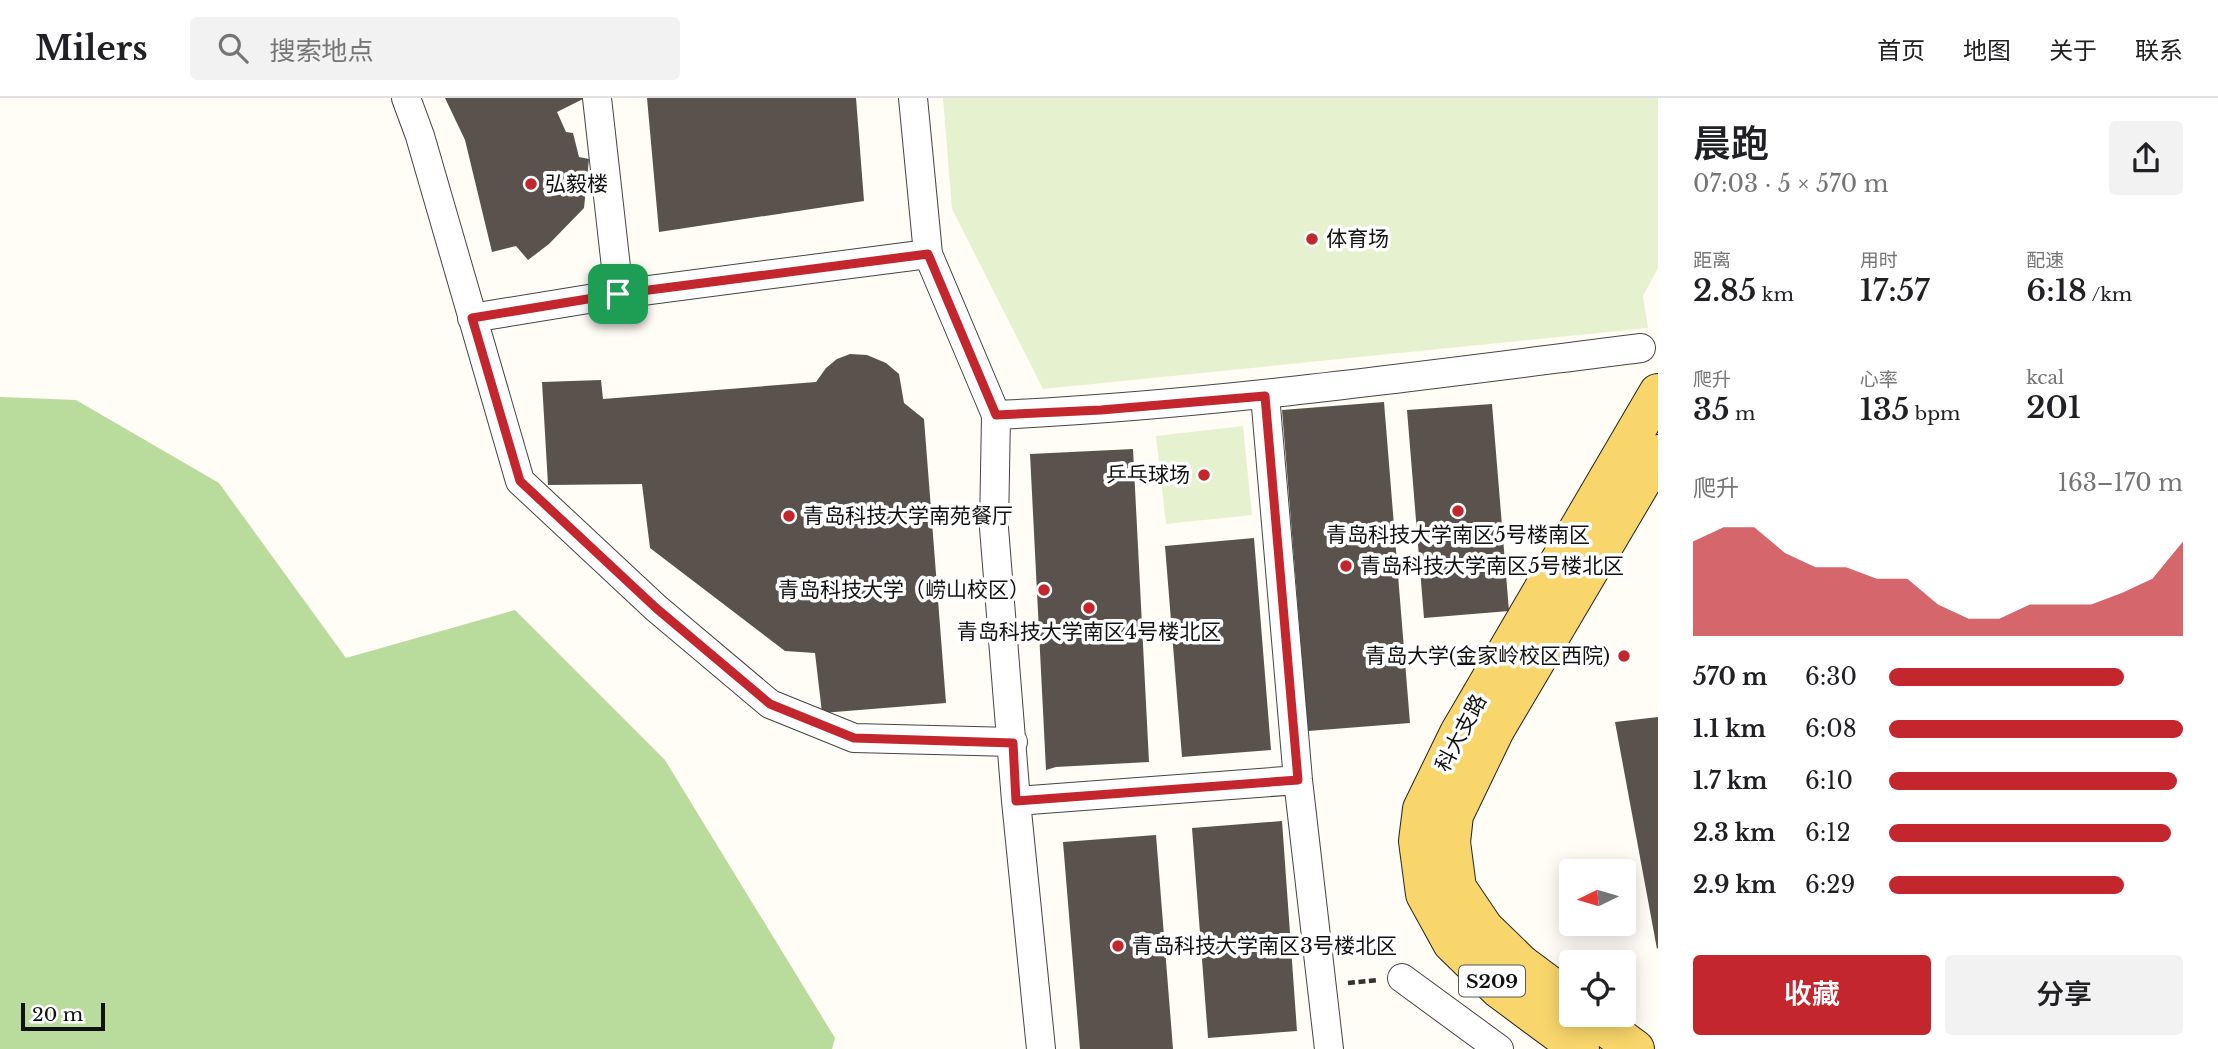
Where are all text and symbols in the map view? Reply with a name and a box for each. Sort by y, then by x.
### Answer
search box [190,17,680,80]
text: Milers [35,28,148,69]
icon: search [214,29,252,67]
text: 搜索地点 [270,35,374,67]
text: 首页 [1877,36,1925,65]
text: 地图 [1963,36,2011,65]
text: 关于 [2049,36,2097,65]
text: 联系 [2135,36,2183,65]
text: 晨跑 [1693,120,1769,167]
button: share [2109,121,2183,195]
text: 07:03 · 5 × 570 m [1693,170,1888,198]
place label: 弘毅楼 [545,171,608,197]
marker: 弘毅楼 [523,176,539,192]
place label: 体育场 [1326,226,1389,252]
marker: 体育场 [1304,231,1320,247]
text: 距离 [1693,249,1731,272]
text: 用时 [1860,249,1898,272]
text: 配速 [2026,249,2064,272]
pin [588,264,648,324]
text: 2.85 [1693,272,1756,309]
text: 17:57 [1860,272,1930,309]
text: 6:18 [2026,272,2087,309]
icon: arrive [599,275,637,313]
text: km [1756,283,1794,306]
text: /km [2087,283,2132,306]
text: kcal [2026,366,2064,389]
text: 爬升 [1693,368,1731,391]
text: 心率 [1860,368,1898,391]
text: 201 [2026,389,2081,426]
text: 35 [1693,391,1729,428]
text: 135 [1860,391,1909,428]
text: m [1729,402,1755,425]
text: bpm [1909,402,1960,425]
place label: 乒乓球场 [1106,462,1190,488]
marker: 乒乓球场 [1196,467,1212,483]
text: 163–170 m [2058,469,2183,497]
text: 爬升 [1693,474,1739,502]
place label: 青岛科技大学南苑餐厅 [803,503,1013,529]
marker: 青岛科技大学南区5号楼南区 [1450,503,1466,519]
marker: 青岛科技大学南苑餐厅 [781,508,797,524]
place label: 青岛科技大学南区5号楼南区 [1326,522,1590,548]
place label: 青岛科技大学南区5号楼北区 [1360,553,1624,579]
marker: 青岛科技大学南区5号楼北区 [1338,558,1354,574]
place label: 青岛科技大学（崂山校区） [778,577,1030,603]
marker: 青岛科技大学（崂山校区） [1036,582,1052,598]
marker: 青岛科技大学南区4号楼北区 [1081,600,1097,616]
place label: 青岛科技大学南区4号楼北区 [957,619,1221,645]
place label: 青岛大学(金家岭校区西院) [1365,643,1610,669]
marker: 青岛大学(金家岭校区西院) [1616,648,1632,664]
text: 570 m [1693,663,1767,691]
text: 6:30 [1805,663,1857,691]
street label: 科大支路 [1430,690,1492,776]
text: 1.1 km [1693,715,1766,743]
text: 6:08 [1805,715,1857,743]
text: 1.7 km [1693,767,1767,795]
text: 6:10 [1805,767,1853,795]
text: 2.3 km [1693,819,1775,847]
text: 6:12 [1805,819,1851,847]
north arrow [1559,859,1636,936]
map controls [1559,859,1636,1027]
text: 2.9 km [1693,871,1776,899]
text: 6:29 [1805,871,1855,899]
place label: 青岛科技大学南区3号楼北区 [1132,933,1397,959]
marker: 青岛科技大学南区3号楼北区 [1110,938,1126,954]
button: locate [1559,950,1636,1027]
button: 收藏 [1693,955,1931,1035]
button: 分享 [1945,955,2183,1035]
road number: S209 [1459,966,1525,996]
scale bar [21,1000,105,1032]
text: 20 m [32,1003,83,1026]

